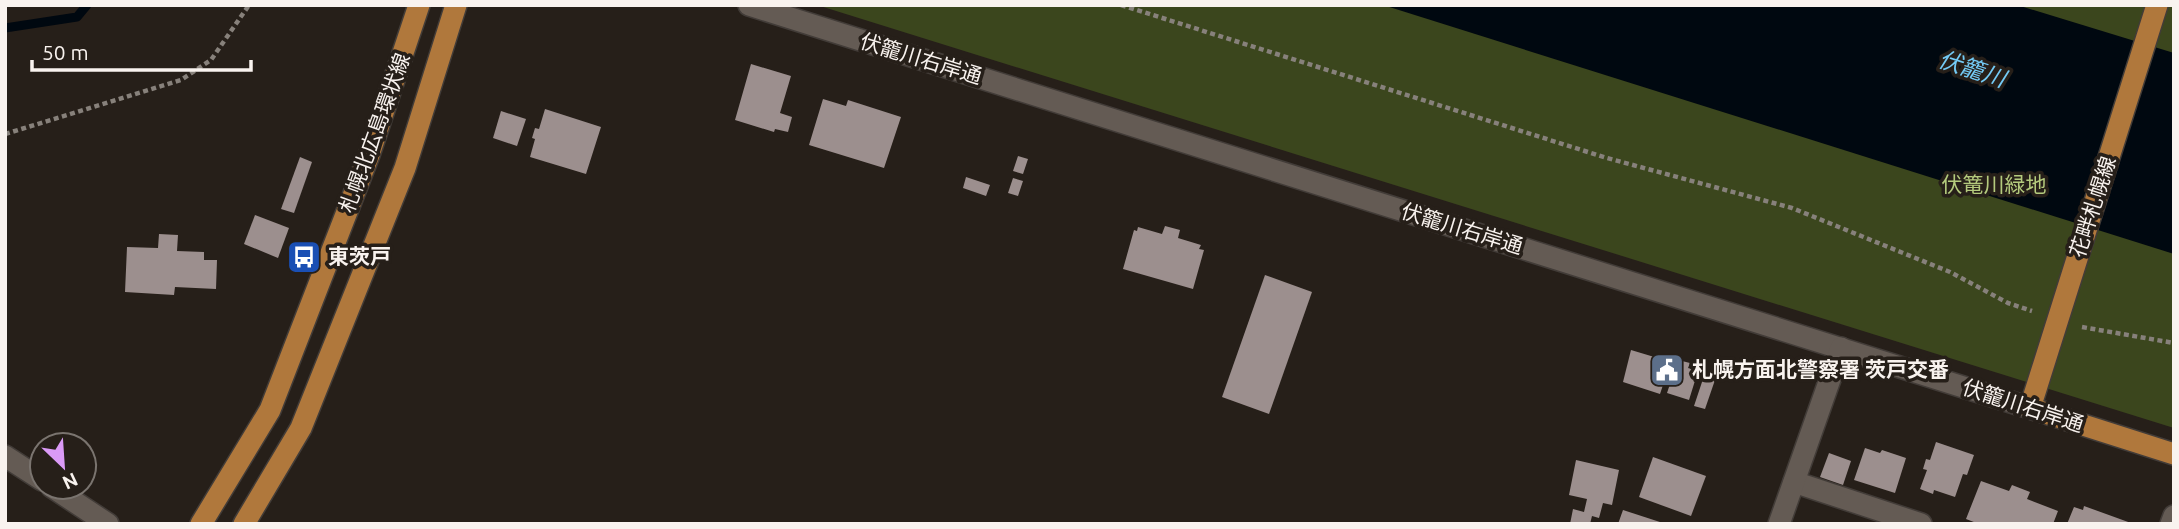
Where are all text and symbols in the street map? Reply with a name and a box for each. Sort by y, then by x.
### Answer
scale bar [32,28,250,72]
street label: 伏籠川右岸通 [858,28,985,88]
text: 50 m [42,40,89,64]
water label: 伏籠川 [1935,46,2012,92]
street label: 札幌北広島環状線 [334,50,414,216]
street label: 花畔札幌線 [2064,153,2120,260]
park label: 伏篭川緑地 [1942,172,2047,196]
street label: 伏籠川右岸通 [1399,198,1526,258]
bus stop icon: 東茨戸 [285,238,323,276]
place label: 東茨戸 [328,244,391,268]
public building icon: 札幌方面北警察署 茨戸交番 [1648,351,1686,389]
place label: 札幌方面北警察署 茨戸交番 [1692,357,1949,381]
street label: 伏籠川右岸通 [1960,374,2087,436]
north arrow [28,431,98,501]
text: N [59,468,81,494]

